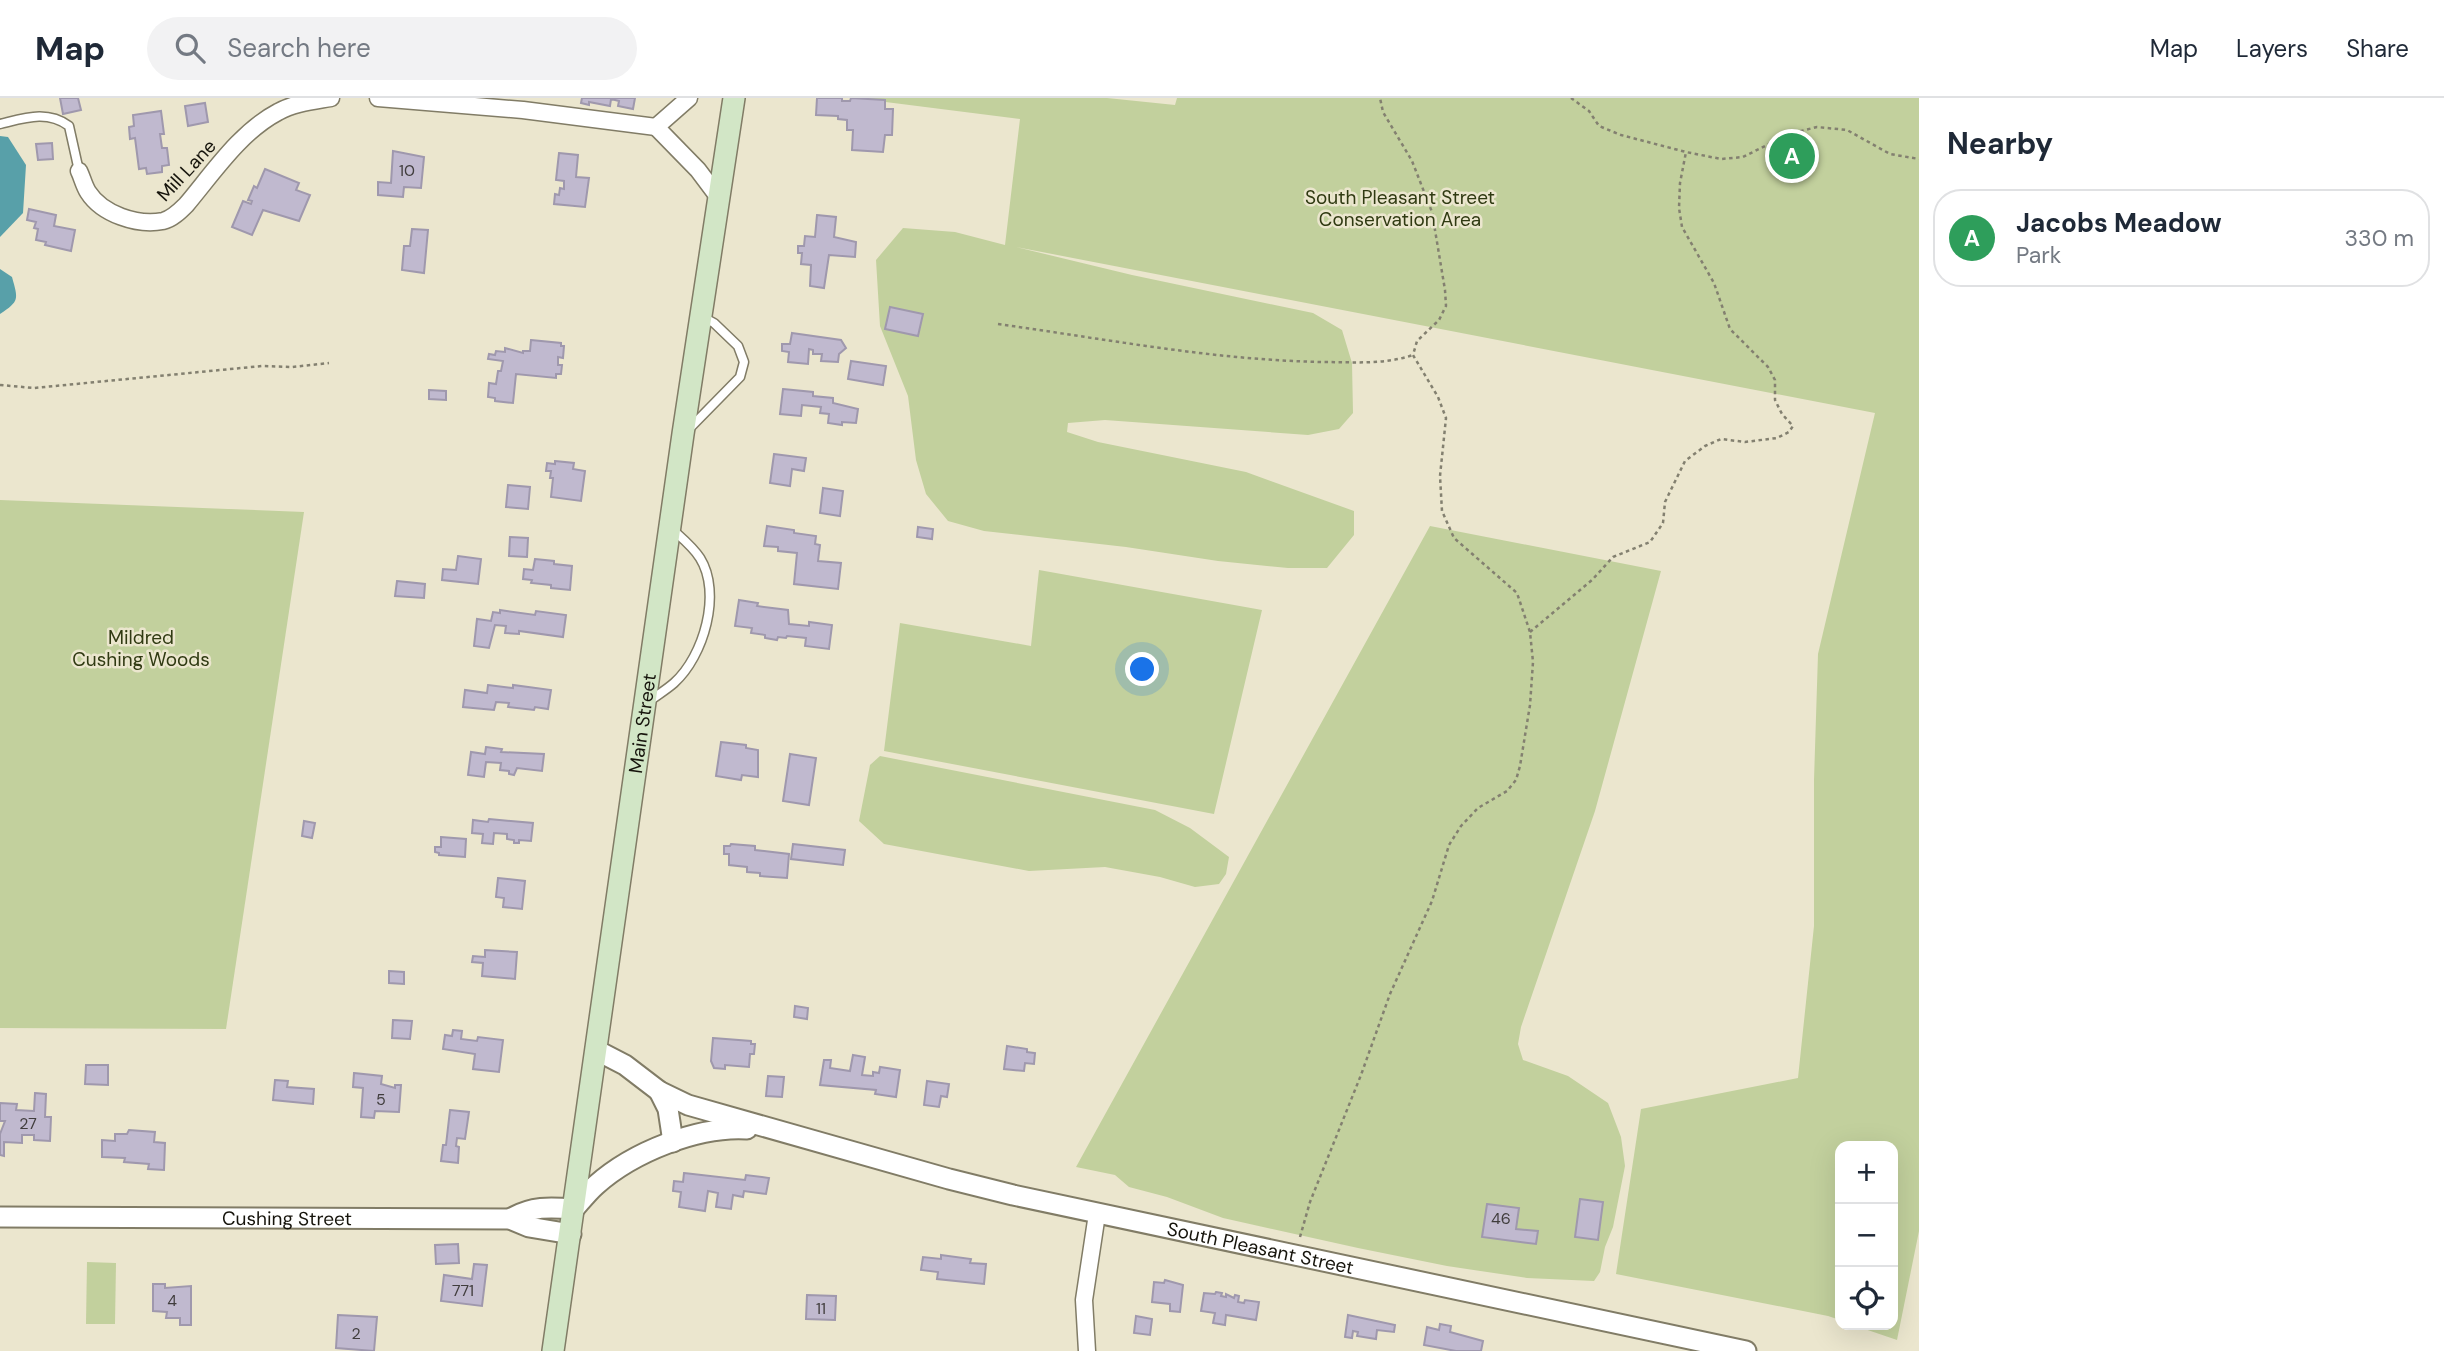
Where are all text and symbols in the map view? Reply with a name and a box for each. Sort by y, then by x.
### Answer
search box [147,17,637,80]
text: Map [35,27,105,70]
icon: search [171,29,209,67]
text: Search here [227,31,371,65]
text: Map [2150,33,2198,64]
text: Layers [2236,33,2308,64]
text: Share [2346,33,2409,64]
text: Nearby [1947,124,2053,163]
pin: A [1769,130,1815,182]
street label: Mill Lane [151,134,221,207]
house number: 10 [399,160,415,181]
park label: South Pleasant Street Conservation Area [1305,185,1495,232]
text: Jacobs Meadow [2016,206,2222,240]
text: A [1964,223,1980,253]
text: 330 m [2344,223,2414,253]
text: Park [2016,240,2061,270]
park label: Mildred Cushing Woods [72,625,210,672]
your location [1125,652,1159,686]
street label: Main Street [623,672,662,775]
house number: 5 [376,1089,386,1110]
house number: 27 [19,1113,37,1134]
map controls [1835,1141,1898,1330]
button: + [1835,1141,1898,1204]
button: − [1835,1204,1898,1267]
street label: Cushing Street [222,1206,352,1231]
house number: 46 [1491,1208,1511,1229]
street label: South Pleasant Street [1165,1216,1356,1280]
button: locate [1835,1267,1898,1330]
house number: 771 [452,1280,474,1301]
house number: 4 [167,1290,177,1311]
house number: 11 [816,1298,826,1319]
house number: 2 [351,1323,361,1344]

